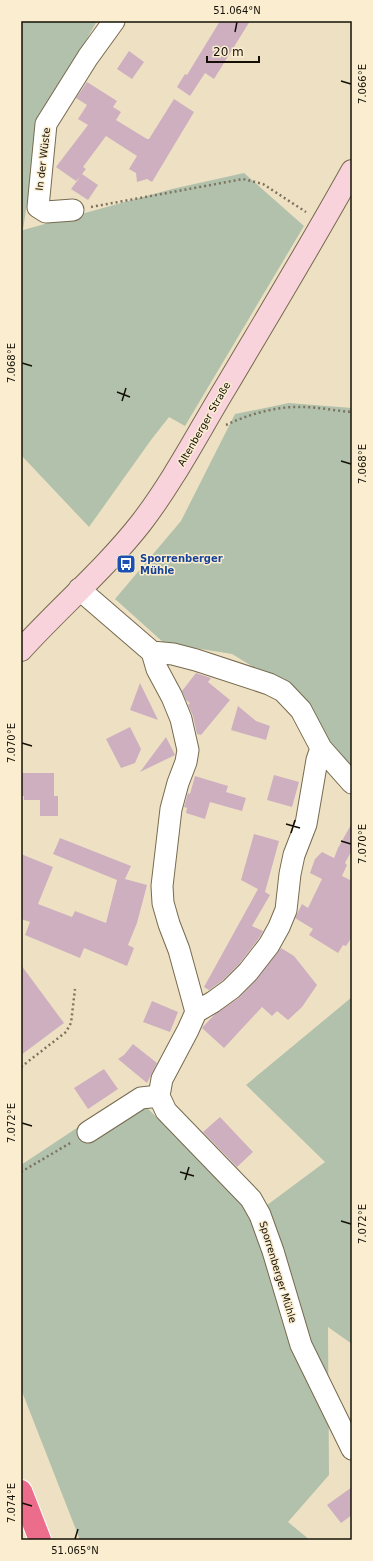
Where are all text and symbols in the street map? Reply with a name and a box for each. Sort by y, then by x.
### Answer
text: 51.064°N [213,5,261,16]
scale bar [207,38,259,64]
text: 20 m [213,45,244,59]
text: 7.066°E [357,64,368,104]
street label: In der Wüste [34,127,52,191]
text: 7.068°E [6,343,17,383]
street label: Altenberger Straße [175,380,233,468]
text: 7.068°E [357,444,368,484]
bus stop icon: Sporrenberger Mühle [115,553,137,575]
place label: Sporrenberger Mühle [140,553,223,576]
text: 7.070°E [6,723,17,763]
text: 7.070°E [357,824,368,864]
text: 7.072°E [6,1103,17,1143]
text: 7.072°E [357,1204,368,1244]
street label: Sporrenberger Mühle [257,1220,299,1324]
text: 7.074°E [6,1483,17,1523]
text: 51.065°N [51,1545,99,1556]

